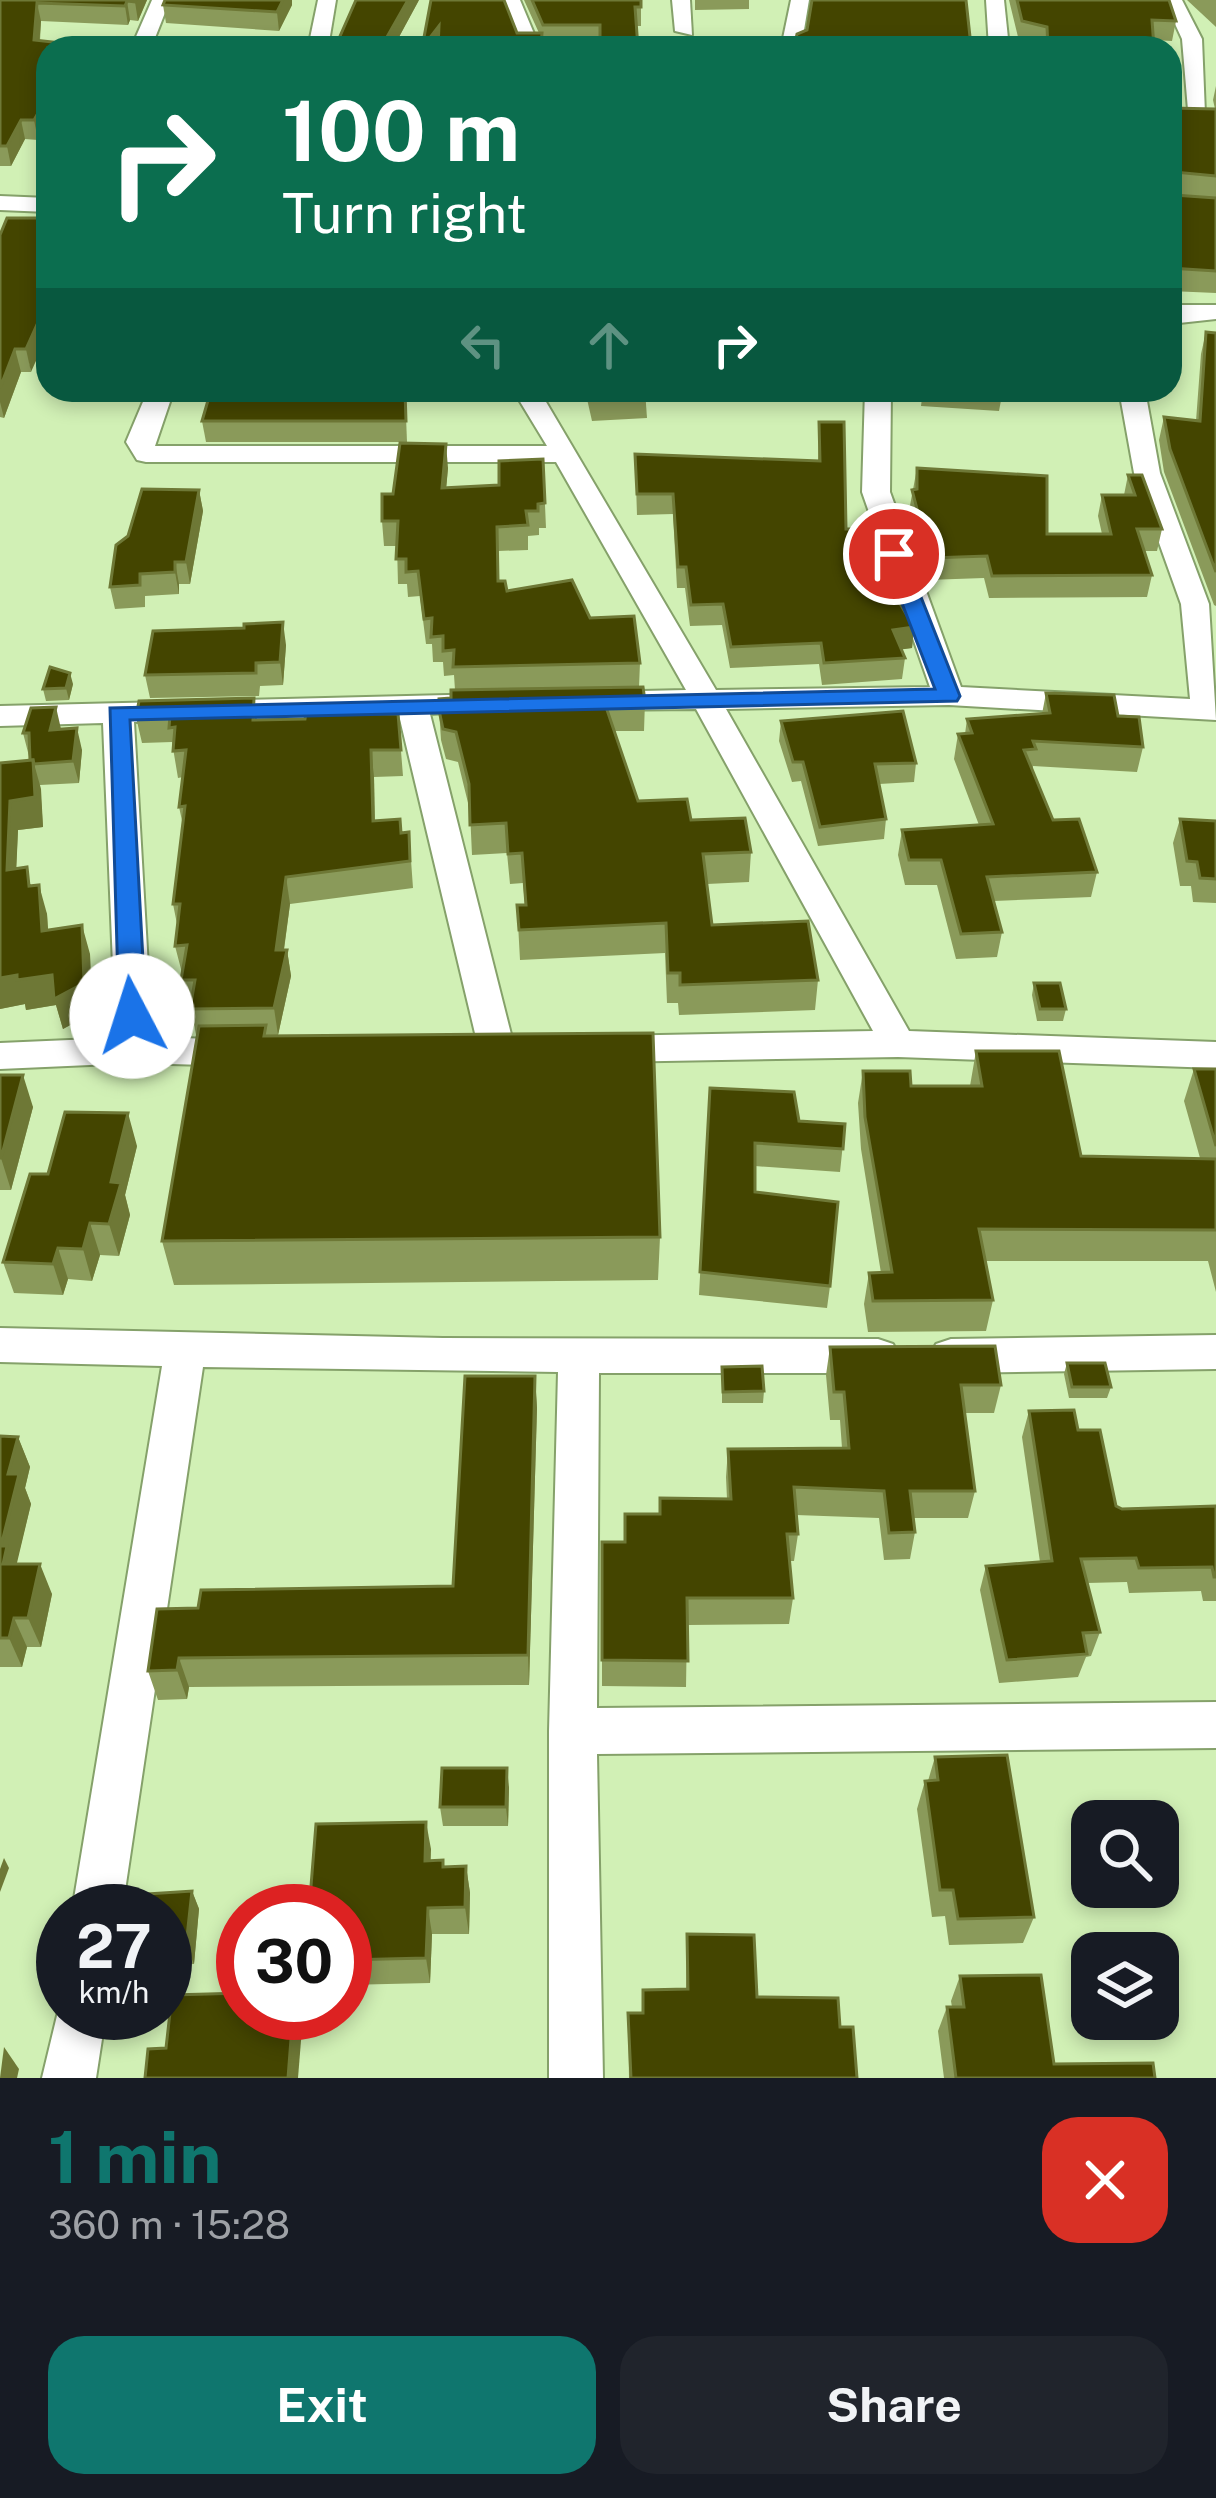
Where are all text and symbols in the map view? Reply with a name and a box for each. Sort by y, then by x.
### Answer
text: 100 m [282,81,520,180]
icon: right [84,84,240,240]
text: Turn right [282,182,527,245]
icon: left [450,312,516,378]
icon: ahead [576,312,642,378]
icon: right [702,312,768,378]
pin [843,503,945,605]
icon: arrive [861,521,927,587]
position arrow [69,953,195,1079]
map controls [1071,1800,1179,2040]
button: search [1071,1800,1179,1908]
speed limit sign: 30 [216,1884,372,2040]
text: 27 [76,1911,152,1982]
button: layers [1071,1932,1179,2040]
text: km/h [79,1974,149,2010]
text: 1 min [48,2115,222,2199]
button: close [1042,2117,1168,2243]
text: 360 m · 15:28 [48,2202,290,2248]
button: Exit [48,2336,596,2474]
button: Share [620,2336,1168,2474]

